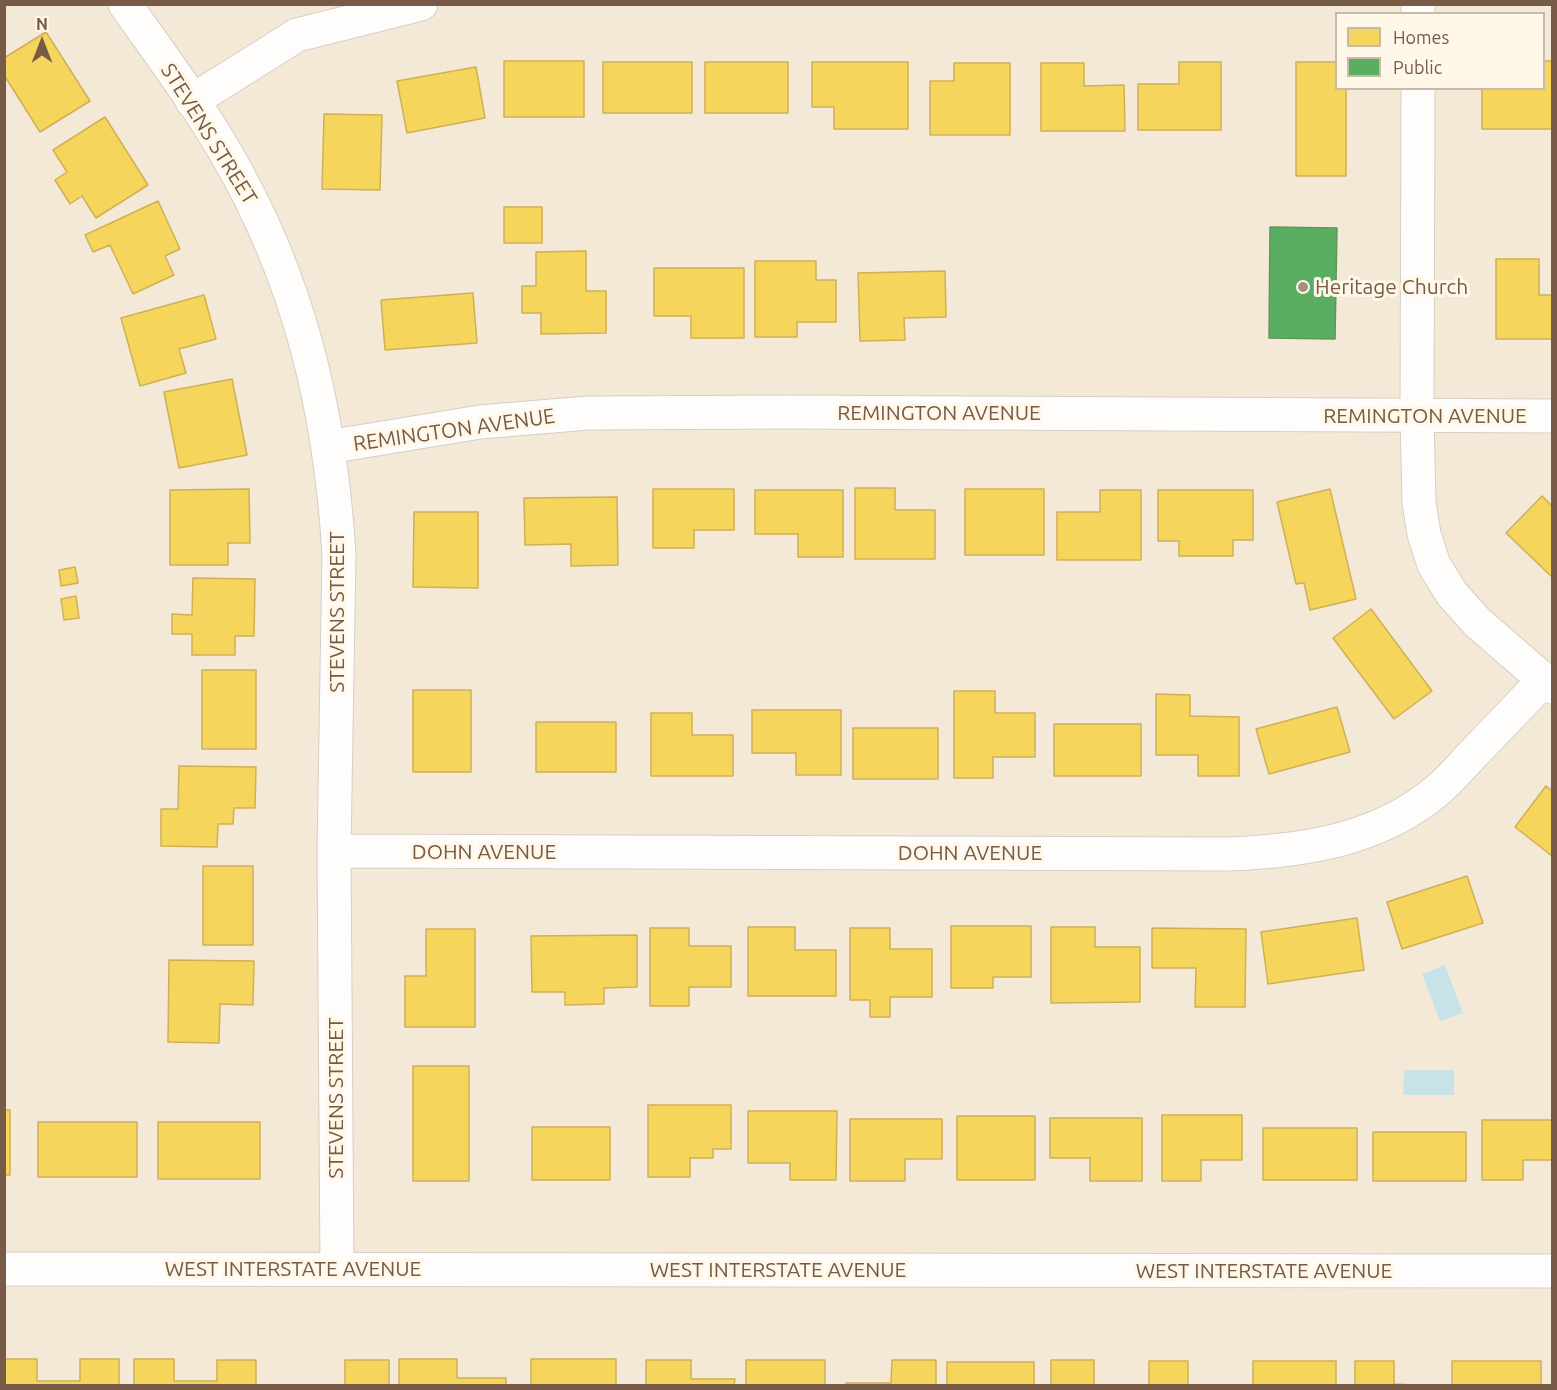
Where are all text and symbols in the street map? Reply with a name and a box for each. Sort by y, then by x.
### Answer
north arrow [12,12,72,72]
legend [1335,12,1545,90]
text: N [36,15,48,33]
text: Homes [1393,27,1449,47]
text: Public [1393,57,1442,77]
street label: STEVENS STREET [156,59,262,209]
place label: Heritage Church [1315,274,1468,300]
marker: Heritage Church [1296,280,1310,294]
street label: REMINGTON AVENUE [837,400,1041,426]
street label: REMINGTON AVENUE [351,403,557,457]
street label: REMINGTON AVENUE [1323,403,1527,429]
street label: STEVENS STREET [324,531,350,693]
street label: DOHN AVENUE [412,839,556,865]
street label: DOHN AVENUE [898,840,1042,866]
street label: STEVENS STREET [323,1017,349,1179]
street label: WEST INTERSTATE AVENUE [165,1256,421,1282]
street label: WEST INTERSTATE AVENUE [650,1257,906,1283]
street label: WEST INTERSTATE AVENUE [1136,1258,1392,1284]

